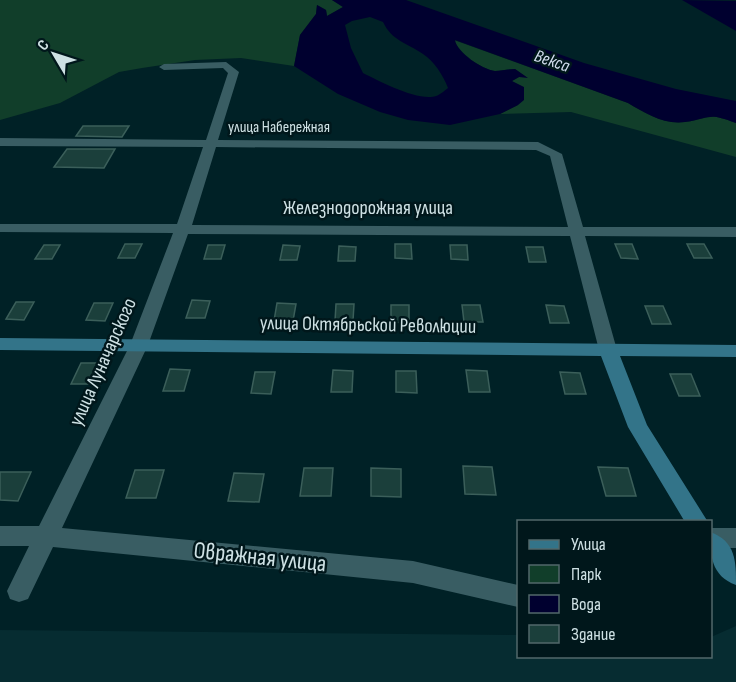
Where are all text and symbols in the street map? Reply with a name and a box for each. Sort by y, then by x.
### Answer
north arrow [24,24,84,84]
text: С [34,36,53,55]
water label: Векса [532,45,573,77]
street label: улица Набережная [228,118,330,137]
street label: Железнодорожная улица [283,196,453,220]
street label: улица Луначарского [64,294,142,430]
street label: улица Октябрьской Революции [260,311,476,339]
legend [517,520,712,658]
text: Улица [571,534,606,555]
street label: Овражная улица [192,536,328,578]
text: Парк [571,564,602,585]
text: Вода [571,594,601,615]
text: Здание [571,624,616,645]

